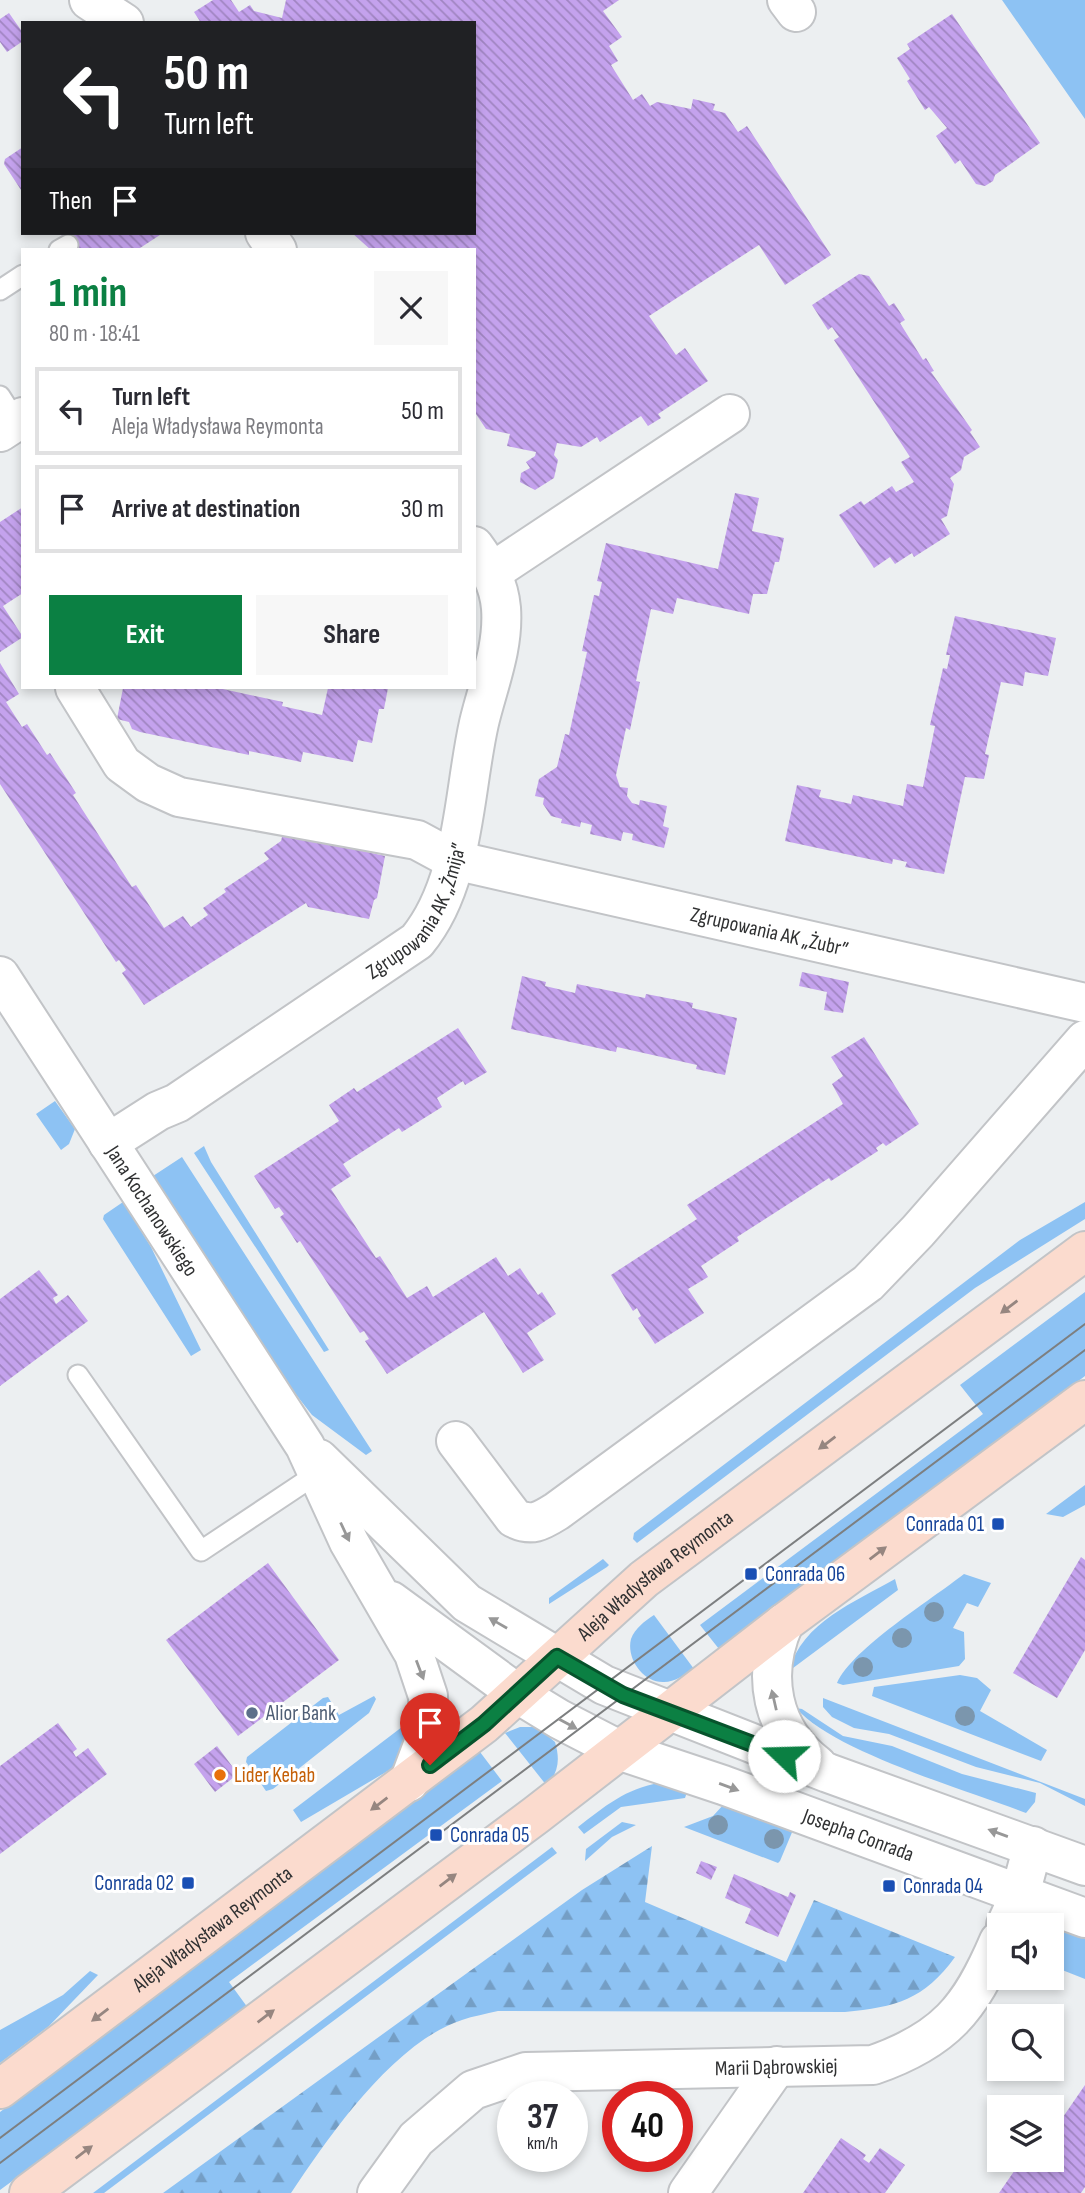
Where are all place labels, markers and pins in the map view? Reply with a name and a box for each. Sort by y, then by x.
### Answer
place label: Conrada 01 [906,1512,985,1537]
marker: Conrada 01 [990,1516,1006,1532]
place label: Conrada 06 [765,1562,845,1587]
marker: Conrada 06 [743,1566,759,1582]
pin [400,1693,460,1765]
place label: Alior Bank [265,1701,336,1726]
marker: Alior Bank [244,1705,260,1721]
place label: Lider Kebab [234,1763,315,1788]
marker: Lider Kebab [212,1767,228,1783]
place label: Conrada 05 [450,1823,529,1848]
marker: Conrada 05 [428,1827,444,1843]
place label: Conrada 02 [94,1871,174,1896]
place label: Conrada 04 [903,1874,983,1899]
marker: Conrada 02 [180,1875,196,1891]
marker: Conrada 04 [881,1878,897,1894]

